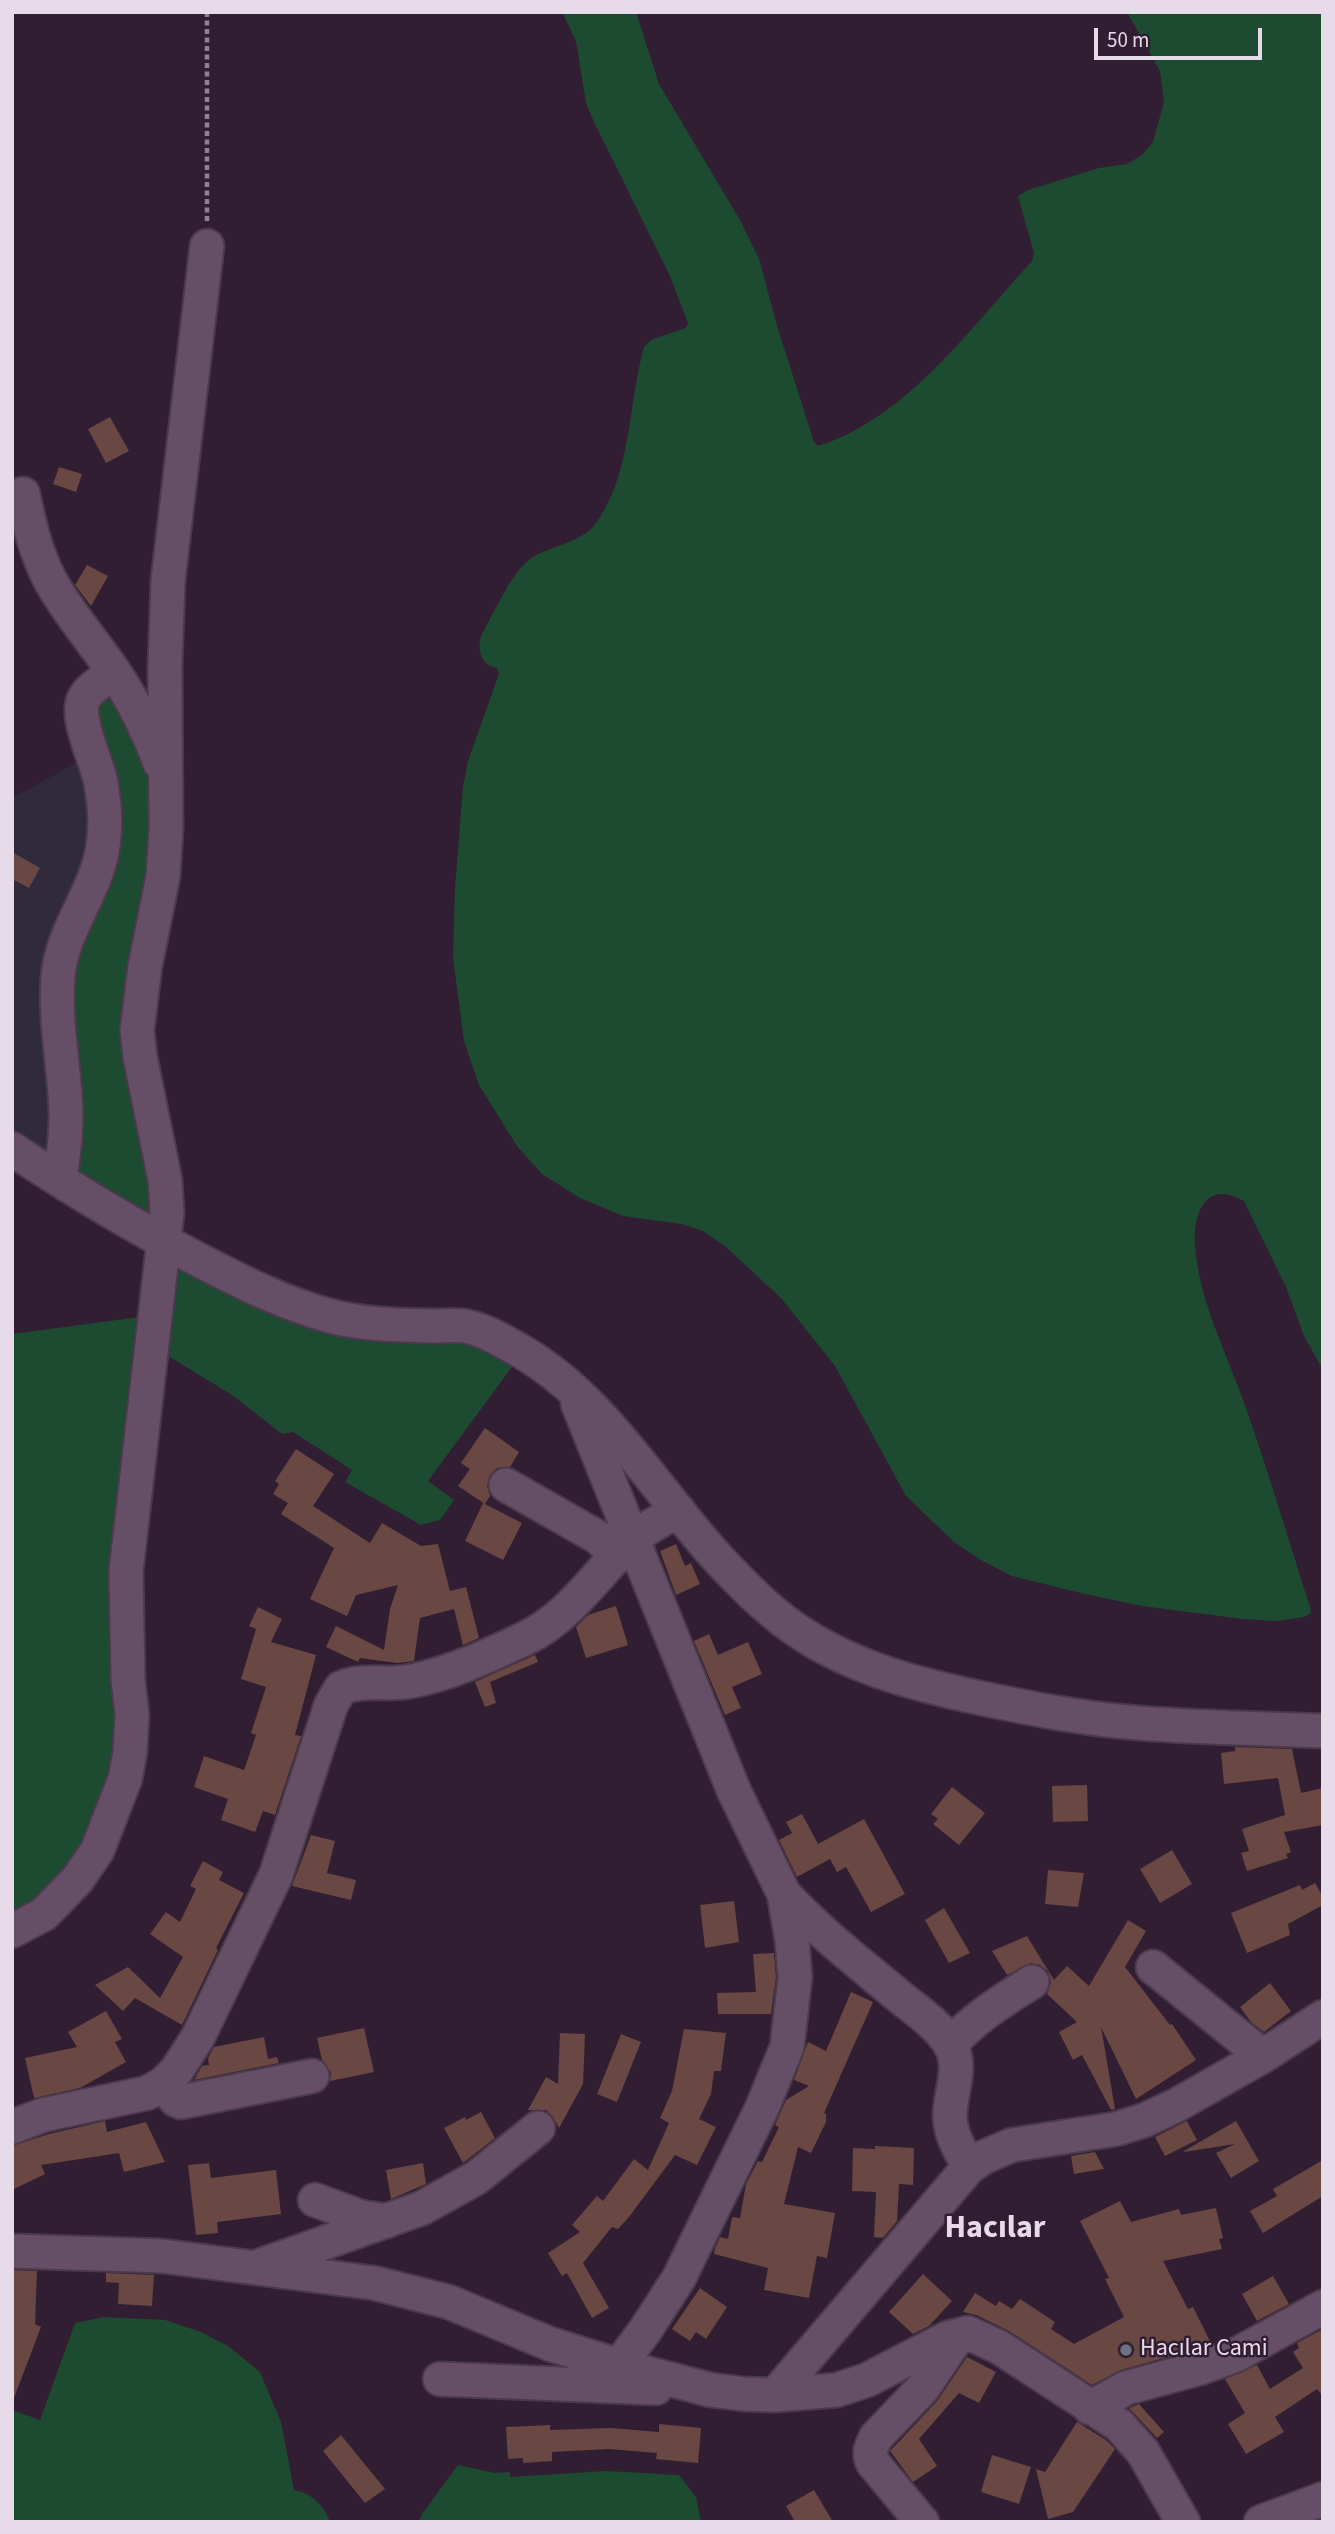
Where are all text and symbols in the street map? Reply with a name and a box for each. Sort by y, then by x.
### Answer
scale bar [1097,14,1265,58]
text: 50 m [1107,25,1149,55]
district label: Hacılar [944,2211,1046,2249]
place label: Hacılar Cami [1140,2336,1268,2364]
marker: Hacılar Cami [1118,2342,1134,2358]

